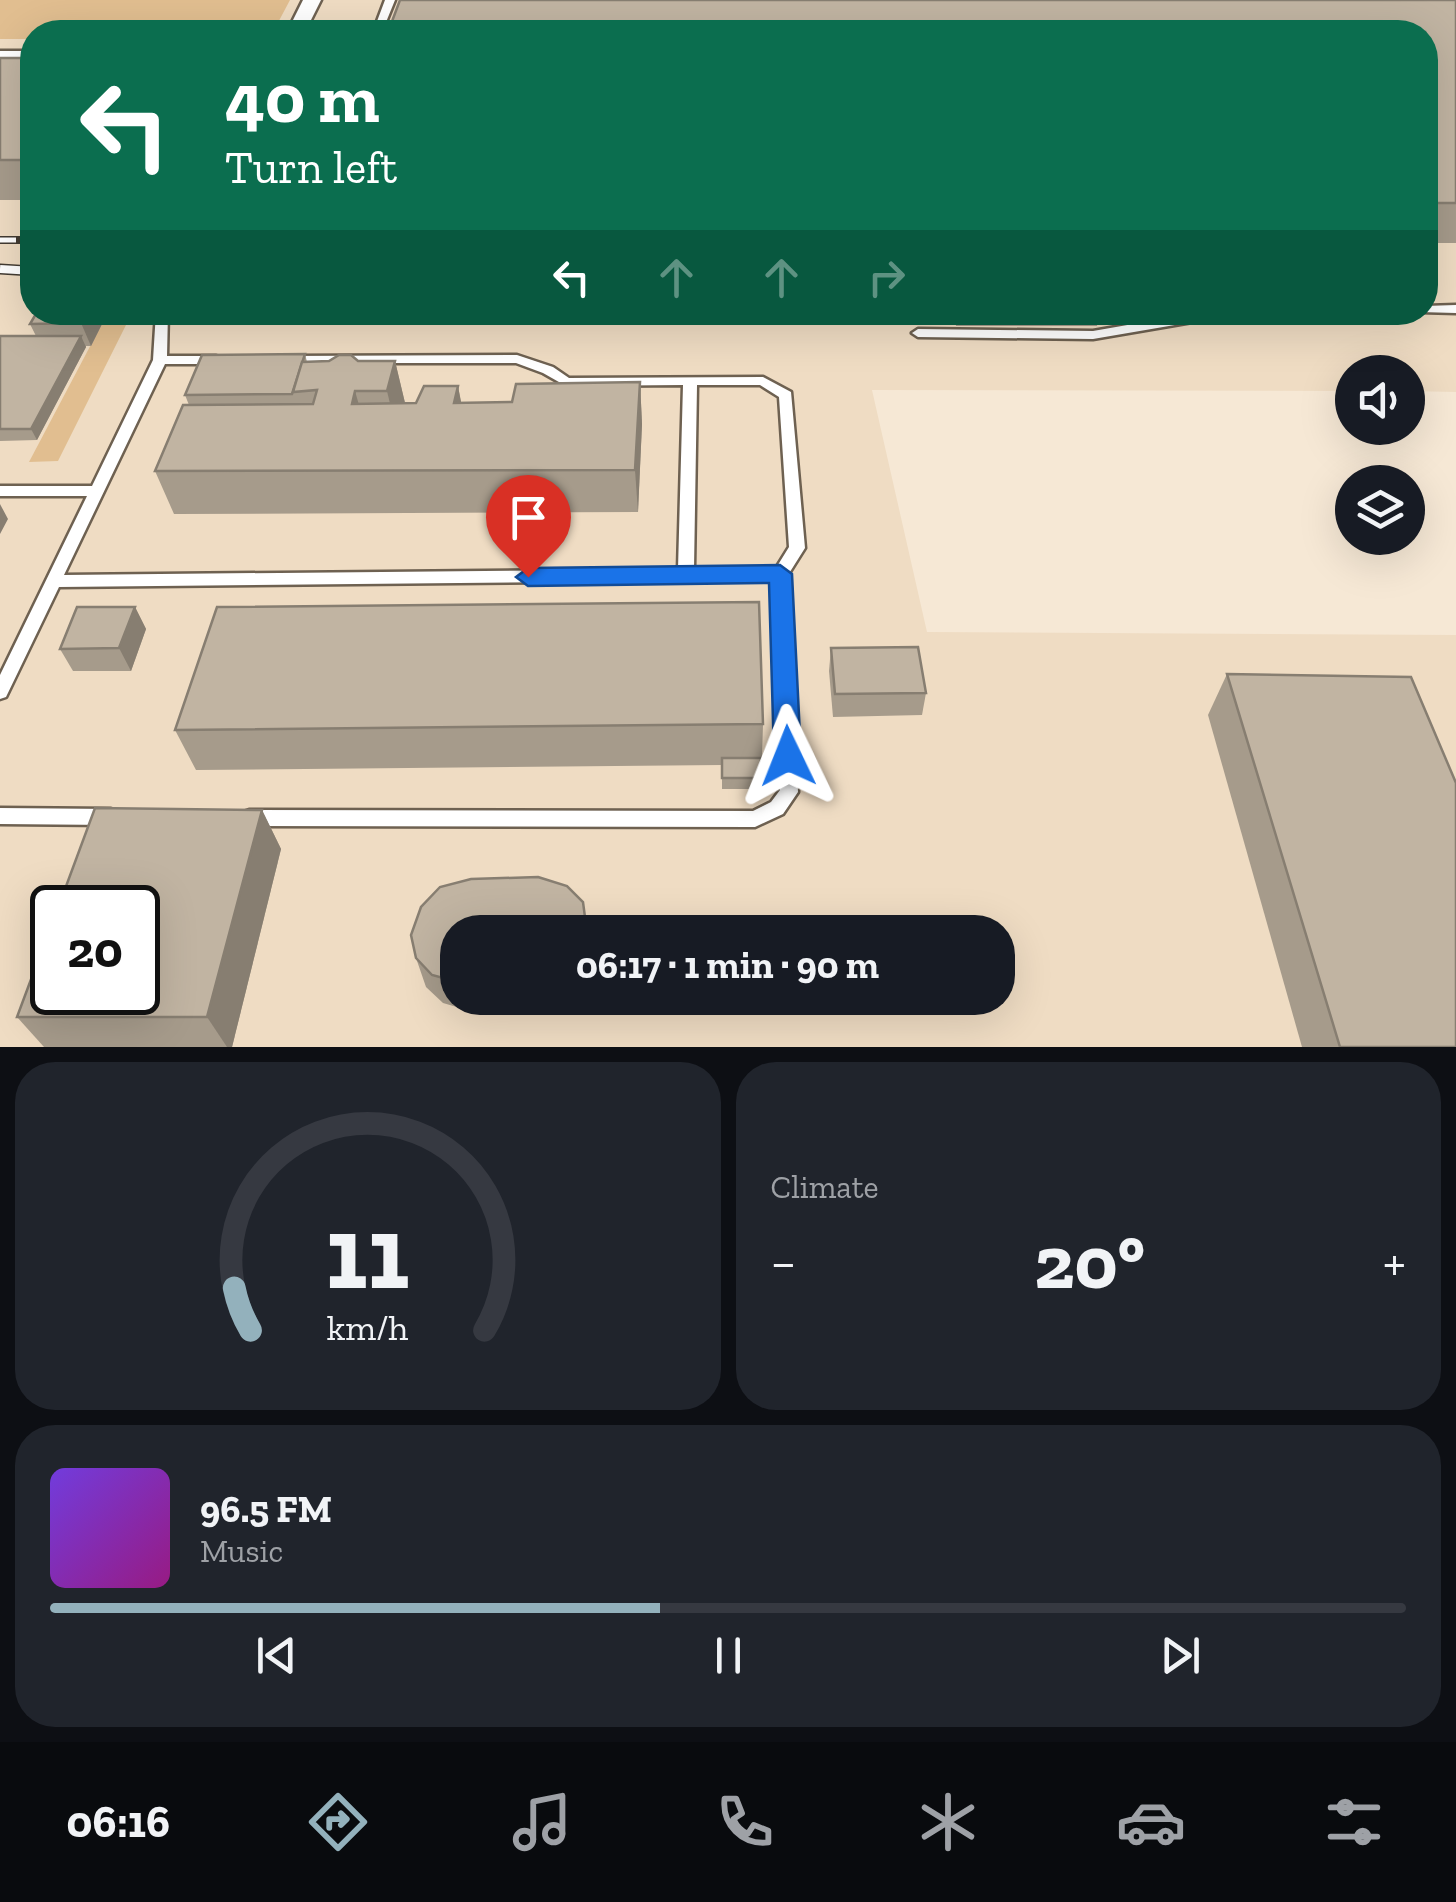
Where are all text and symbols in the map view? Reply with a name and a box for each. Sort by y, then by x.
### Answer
text: 40 m [225,56,380,140]
icon: left [60,60,190,190]
text: Turn left [225,141,397,195]
icon: left [544,250,599,305]
icon: ahead [649,250,704,305]
icon: ahead [754,250,809,305]
icon: right [859,250,914,305]
map controls [1335,355,1425,555]
button: sound [1335,355,1425,445]
button: layers [1335,465,1425,555]
pin [486,475,571,578]
icon: arrive [501,490,556,545]
position arrow [736,704,840,808]
speed limit sign: 20 [30,885,160,1015]
text: 06:17 · 1 min · 90 m [576,942,879,988]
text: Climate [771,1168,879,1206]
text: 11 [326,1190,410,1315]
text: 20° [1034,1217,1145,1307]
text: − [771,1229,796,1295]
text: + [1383,1229,1406,1295]
text: km/h [327,1306,409,1349]
text: 96.5 FM [200,1486,332,1532]
text: Music [200,1532,283,1570]
icon: previous [249,1628,304,1683]
icon: pause [701,1628,756,1683]
icon: next [1153,1628,1208,1683]
icon: directions [303,1787,373,1857]
icon: music [507,1787,577,1857]
icon: phone [710,1787,780,1857]
icon: climate [913,1787,983,1857]
icon: car [1116,1787,1186,1857]
icon: filters [1319,1787,1389,1857]
text: 06:16 [67,1795,170,1849]

